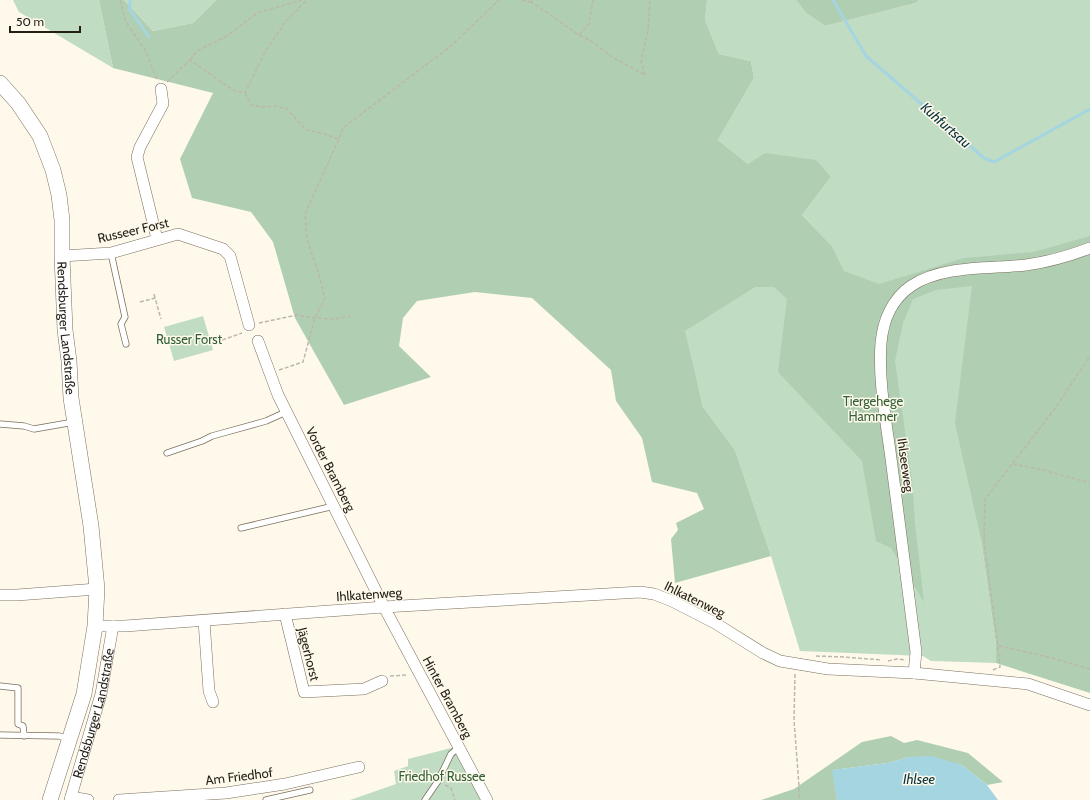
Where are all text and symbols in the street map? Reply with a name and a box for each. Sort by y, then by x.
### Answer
scale bar [10,8,80,34]
text: 50 m [16,14,44,29]
water label: Kuhfurtsau [917,98,975,152]
street label: Russeer Forst [96,214,171,246]
street label: Rendsburger Landstraße [54,261,79,395]
park label: Russer Forst [156,331,223,347]
park label: Tiergehege Hammer [843,393,903,424]
street label: Vorder Bramberg [303,424,359,514]
street label: Ihlseeweg [894,437,918,494]
street label: Ihlkatenweg [662,577,729,621]
street label: Ihlkatenweg [336,584,403,604]
street label: Jägerhorst [294,625,324,683]
street label: Rendsburger Landstraße [69,647,117,780]
street label: Hinter Bramberg [420,653,477,741]
street label: Am Friedhof [204,764,274,788]
park label: Friedhof Russee [399,768,486,784]
water label: Ihlsee [903,770,936,788]

